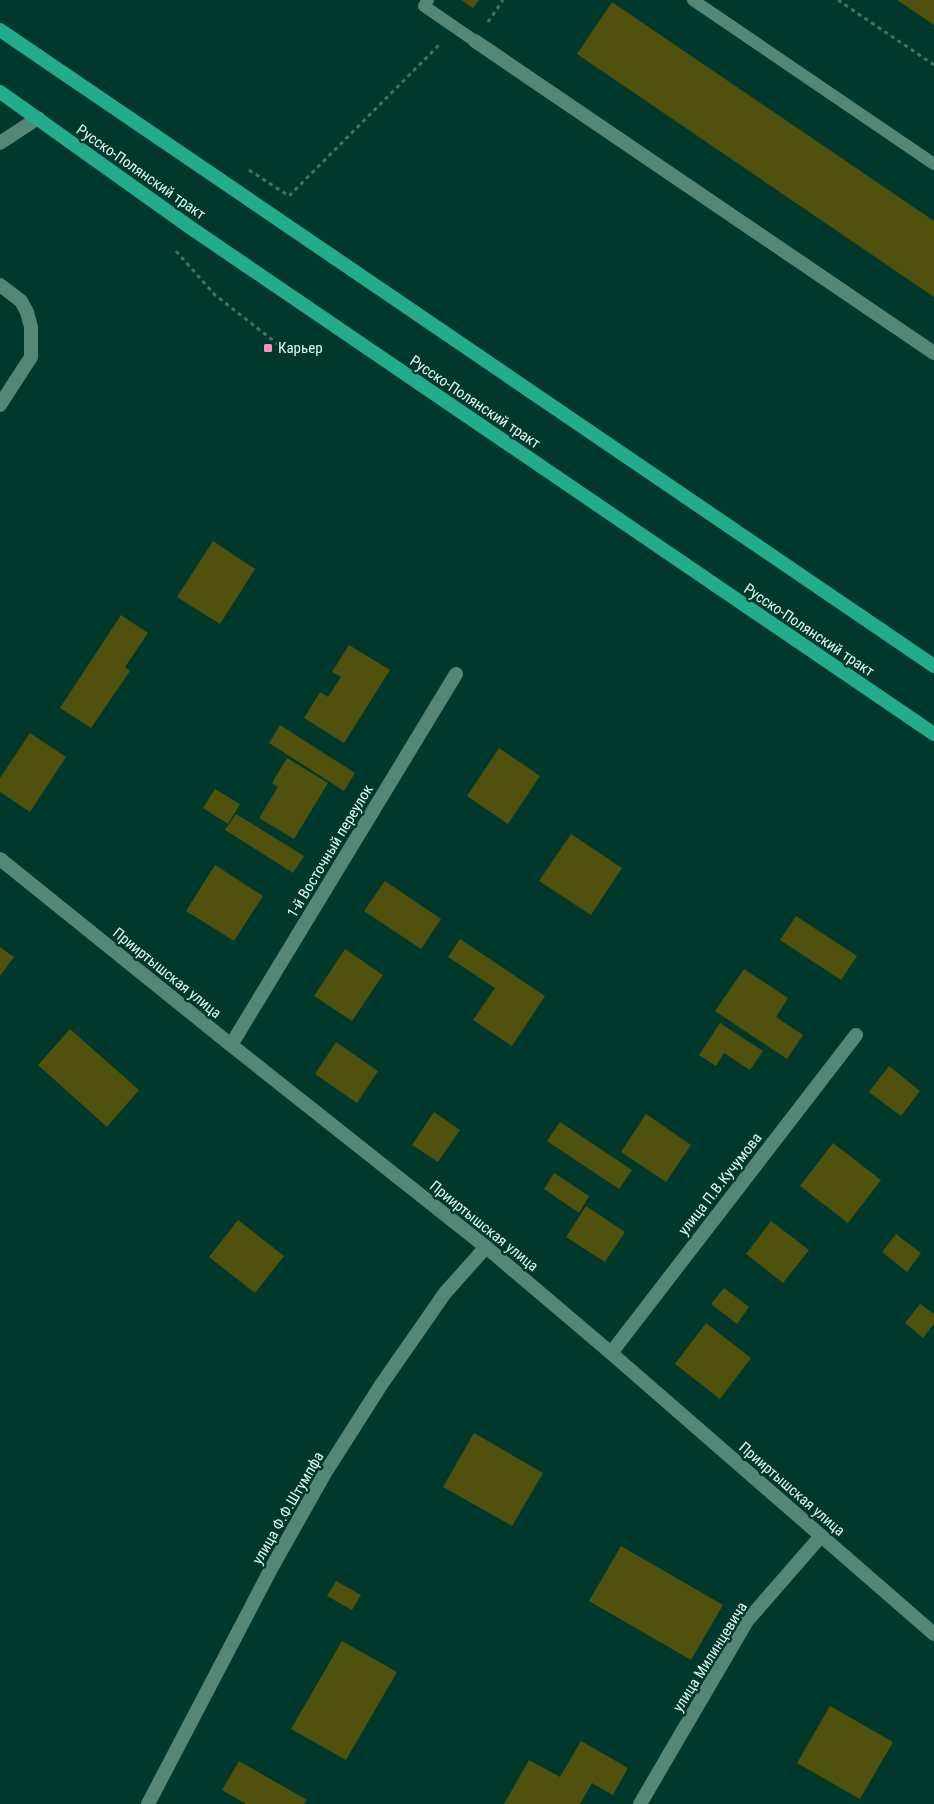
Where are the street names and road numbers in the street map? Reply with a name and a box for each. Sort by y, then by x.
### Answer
street label: Русско-Полянский тракт [73,121,209,223]
street label: Русско-Полянский тракт [406,352,544,452]
street label: Русско-Полянский тракт [740,580,878,680]
street label: 1-й Восточный переулок [283,781,377,921]
street label: Прииртышская улица [109,924,225,1022]
street label: улица П.В.Кучумова [674,1129,766,1239]
street label: Прииртышская улица [426,1177,542,1275]
street label: Прииртышская улица [735,1438,849,1540]
street label: улица Ф.Ф.Штумпфа [248,1449,328,1567]
street label: улица Милинцевича [669,1599,751,1715]

